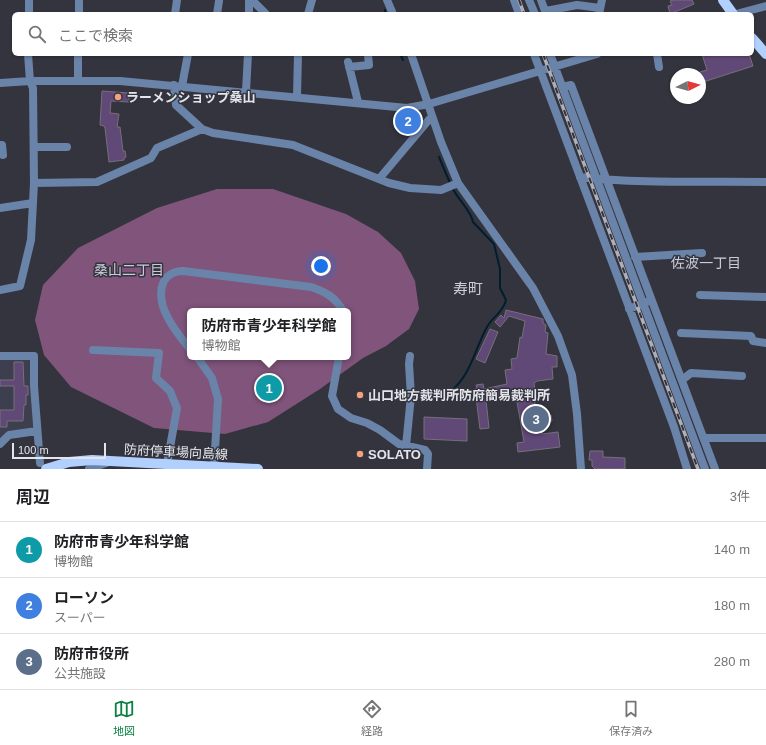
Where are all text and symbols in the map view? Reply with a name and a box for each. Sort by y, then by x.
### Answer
search box [12,12,754,56]
icon: search [26,23,48,45]
text: ここで検索 [58,27,133,44]
north arrow [670,68,706,104]
place label: ラーメンショップ桑山 [126,90,255,105]
marker: ラーメンショップ桑山 [113,92,123,102]
pin: 2 [395,106,421,136]
district label: 佐波一丁目 [671,255,741,271]
your location [311,256,331,276]
district label: 桑山二丁目 [94,262,164,278]
district label: 寿町 [453,280,483,297]
popup [187,308,351,360]
text: 防府市青少年科学館 [201,317,337,334]
text: 博物館 [201,338,241,353]
pin: 1 [256,373,282,403]
place label: 山口地方裁判所防府簡易裁判所 [368,388,550,403]
marker: 山口地方裁判所防府簡易裁判所 [355,390,365,400]
pin: 3 [523,404,549,434]
scale bar [12,441,106,460]
street label: 防府停車場向島線 [124,442,228,462]
text: 100 m [18,444,49,456]
place label: SOLATO [368,447,421,462]
marker: SOLATO [355,449,365,459]
text: 周辺 [16,488,50,507]
text: 3件 [730,489,750,504]
text: 防府市青少年科学館 [54,533,189,550]
text: 1 [25,542,33,557]
text: 140 m [714,542,750,557]
text: 博物館 [54,554,93,569]
text: ローソン [54,589,114,606]
text: 2 [25,598,33,613]
text: 180 m [714,598,750,613]
text: スーパー [54,610,106,625]
text: 防府市役所 [54,645,129,662]
text: 3 [25,654,33,669]
text: 280 m [714,654,750,669]
text: 公共施設 [54,666,106,681]
tab: 地図 [113,698,135,738]
tab: 経路 [361,698,383,738]
tab: 保存済み [609,698,653,738]

